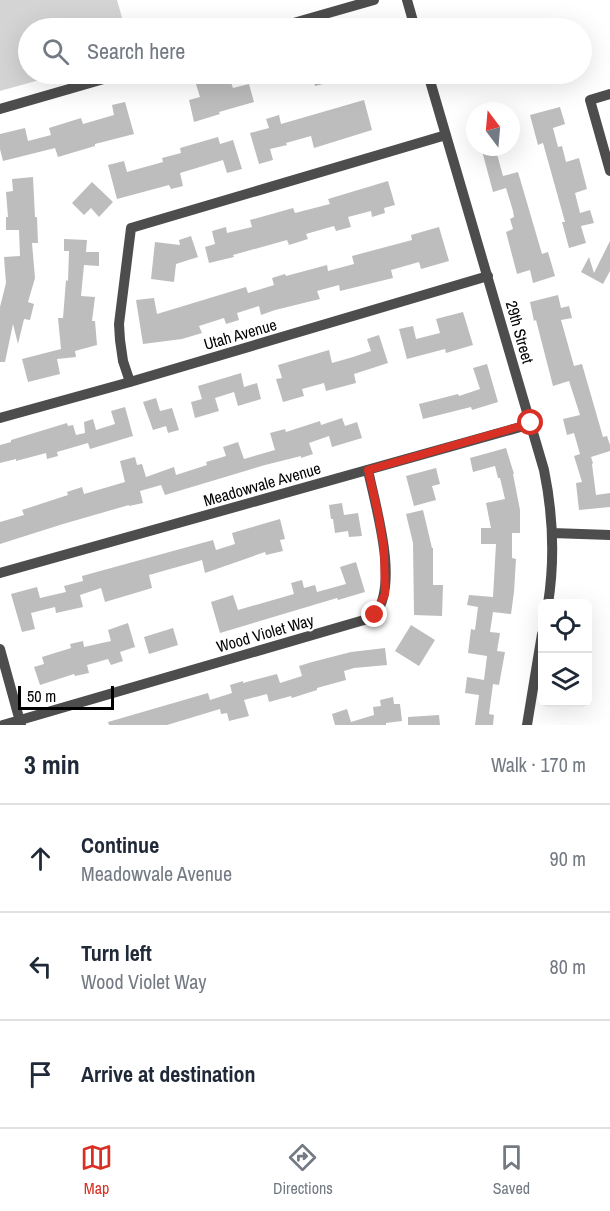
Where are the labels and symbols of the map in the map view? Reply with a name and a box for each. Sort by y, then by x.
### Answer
north arrow [466,102,520,156]
street label: 29th Street [501,298,540,366]
street label: Utah Avenue [201,313,279,355]
route start [517,409,543,435]
street label: Meadowvale Avenue [201,457,323,511]
route end [361,601,387,627]
street label: Wood Violet Way [214,608,317,657]
scale bar [18,683,114,710]

